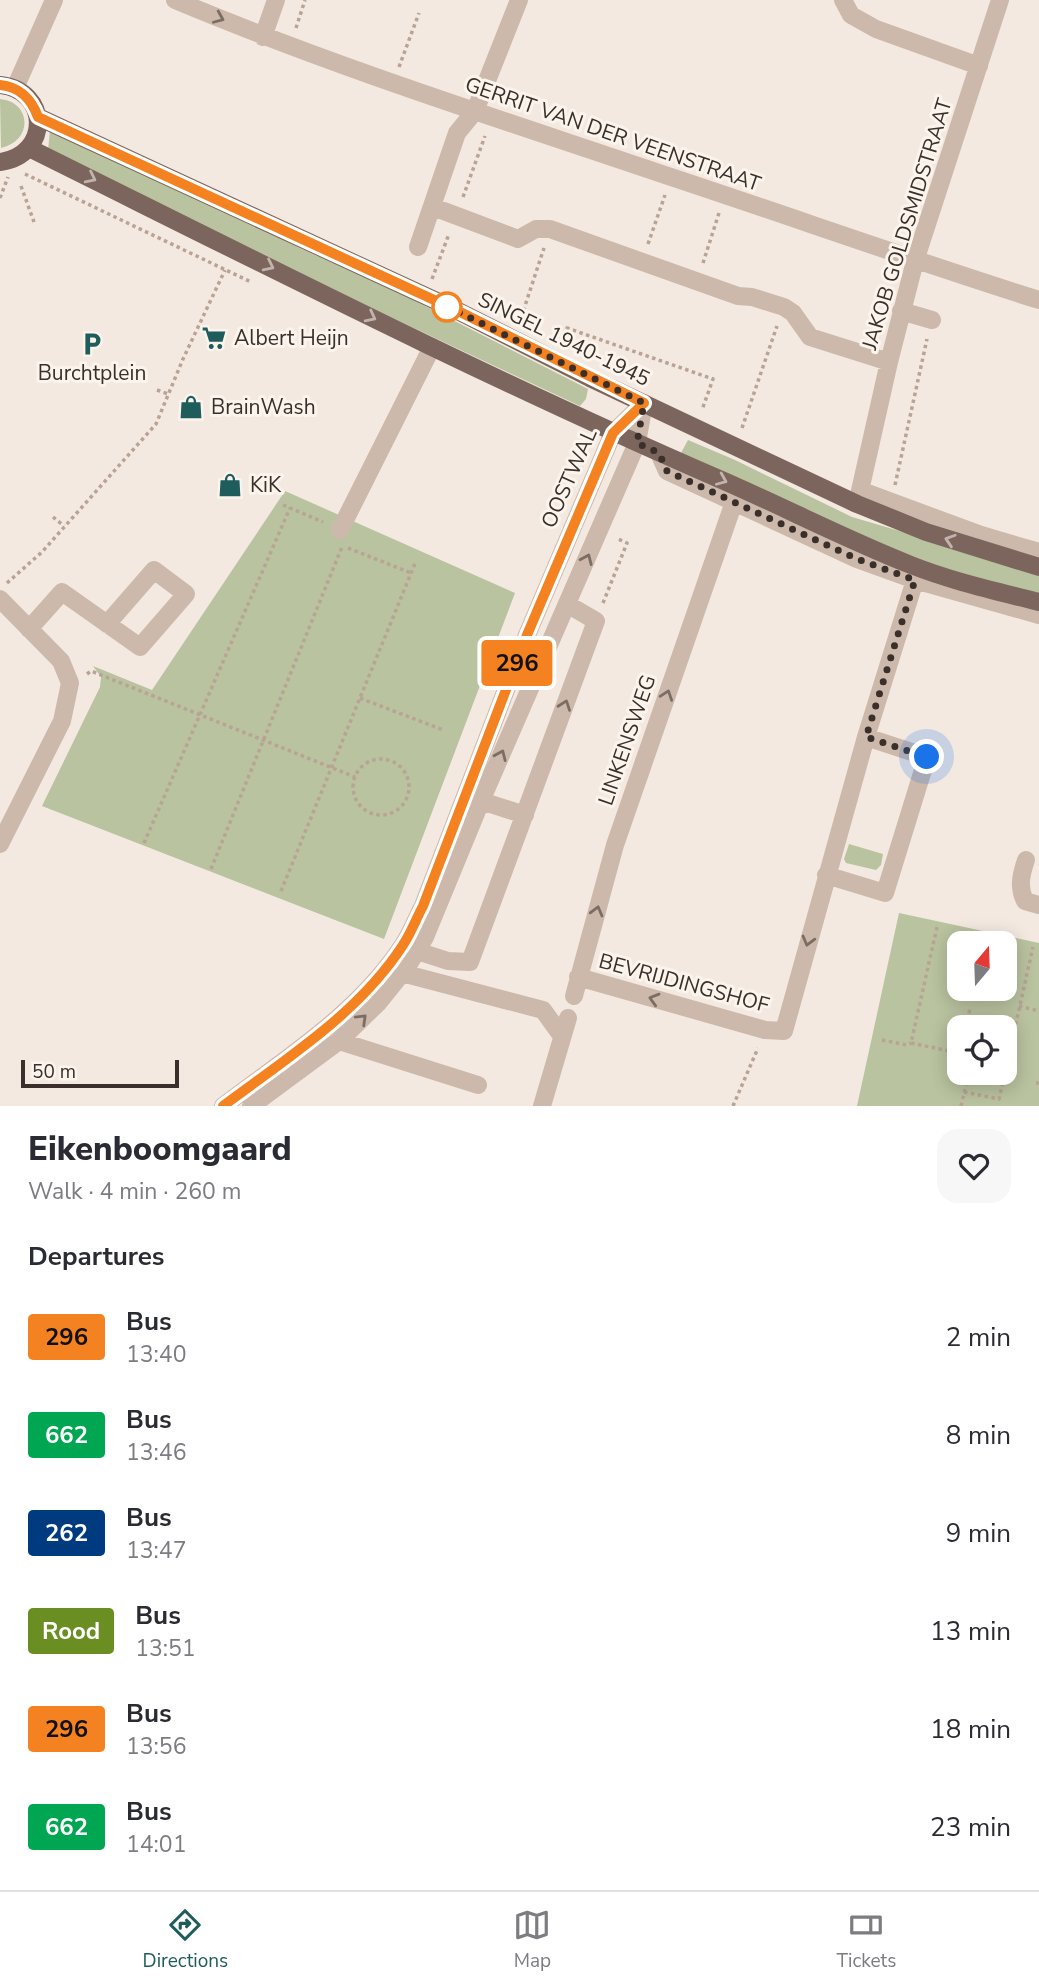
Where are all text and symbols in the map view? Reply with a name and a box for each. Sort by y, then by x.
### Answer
one-way arrow [212,10,224,24]
street label: GERRIT VAN DER VEENSTRAAT [461,70,765,198]
street label: JAKOB GOLDSMIDSTRAAT [855,95,959,354]
one-way arrow [84,170,96,184]
one-way arrow [262,257,274,271]
street label: SINGEL 1940-1945 [473,285,655,393]
unlabelled marker [432,292,462,322]
one-way arrow [364,308,377,322]
supermarket icon: Albert Heijn [200,324,228,352]
place label: Albert Heijn [234,324,349,352]
parking icon: Burchtplein [78,330,106,358]
place label: Burchtplein [38,359,146,387]
shop icon: BrainWash [177,393,205,421]
place label: BrainWash [211,393,316,421]
street label: OOSTWAL [535,423,604,532]
shop icon: KiK [216,471,244,499]
place label: KiK [250,471,282,499]
one-way arrow [716,472,728,486]
one-way arrow [945,533,957,548]
one-way arrow [579,554,593,566]
line badge: 296 [477,640,557,686]
text: 296 [495,647,539,679]
street label: LINKENSWEG [592,671,662,809]
one-way arrow [659,690,673,702]
one-way arrow [557,700,571,712]
your location [909,739,944,774]
one-way arrow [493,750,507,762]
one-way arrow [588,906,603,918]
north arrow [947,931,1017,1001]
map controls [947,931,1017,1085]
one-way arrow [802,935,816,947]
street label: BEVRIJDINGSHOF [596,947,772,1019]
one-way arrow [648,992,660,1007]
one-way arrow [354,1014,367,1027]
button: locate [947,1015,1017,1085]
scale bar [21,1057,178,1089]
text: 50 m [32,1059,76,1085]
text: Eikenboomgaard [28,1127,292,1172]
button: heart [937,1129,1011,1203]
text: Walk · 4 min · 260 m [28,1176,241,1207]
text: Departures [28,1239,164,1274]
text: Bus [126,1304,172,1339]
text: 2 min [946,1320,1011,1355]
text: 296 [45,1321,88,1353]
text: 13:40 [126,1339,186,1370]
text: Bus [126,1402,172,1437]
text: 8 min [946,1418,1011,1453]
text: 662 [45,1419,88,1451]
text: 13:46 [126,1437,186,1468]
text: Bus [126,1500,172,1535]
text: 9 min [946,1516,1011,1551]
text: 262 [45,1517,88,1549]
text: 13:47 [126,1535,186,1566]
text: Bus [135,1598,181,1633]
text: 13 min [930,1614,1011,1649]
text: Rood [42,1615,100,1647]
text: 13:51 [135,1633,196,1664]
text: Bus [126,1696,172,1731]
text: 18 min [930,1712,1011,1747]
text: 296 [45,1713,88,1745]
text: 13:56 [126,1731,186,1762]
text: Bus [126,1794,172,1829]
text: 23 min [930,1810,1011,1845]
text: 662 [45,1811,88,1843]
text: 14:01 [126,1829,186,1860]
tab: Directions [143,1906,228,1974]
tab: Map [513,1906,551,1974]
tab: Tickets [837,1906,896,1974]

